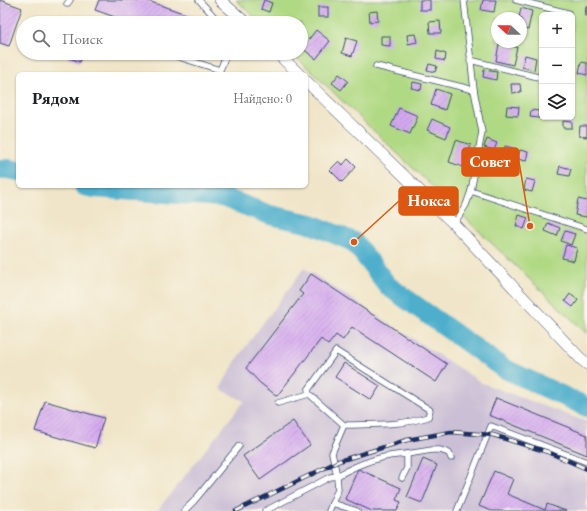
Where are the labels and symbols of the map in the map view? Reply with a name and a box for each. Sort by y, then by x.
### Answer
north arrow [491,12,527,48]
callout: Совет [462,148,519,176]
text: Совет [470,151,511,172]
callout: Нокса [399,187,458,215]
text: Нокса [408,190,451,211]

